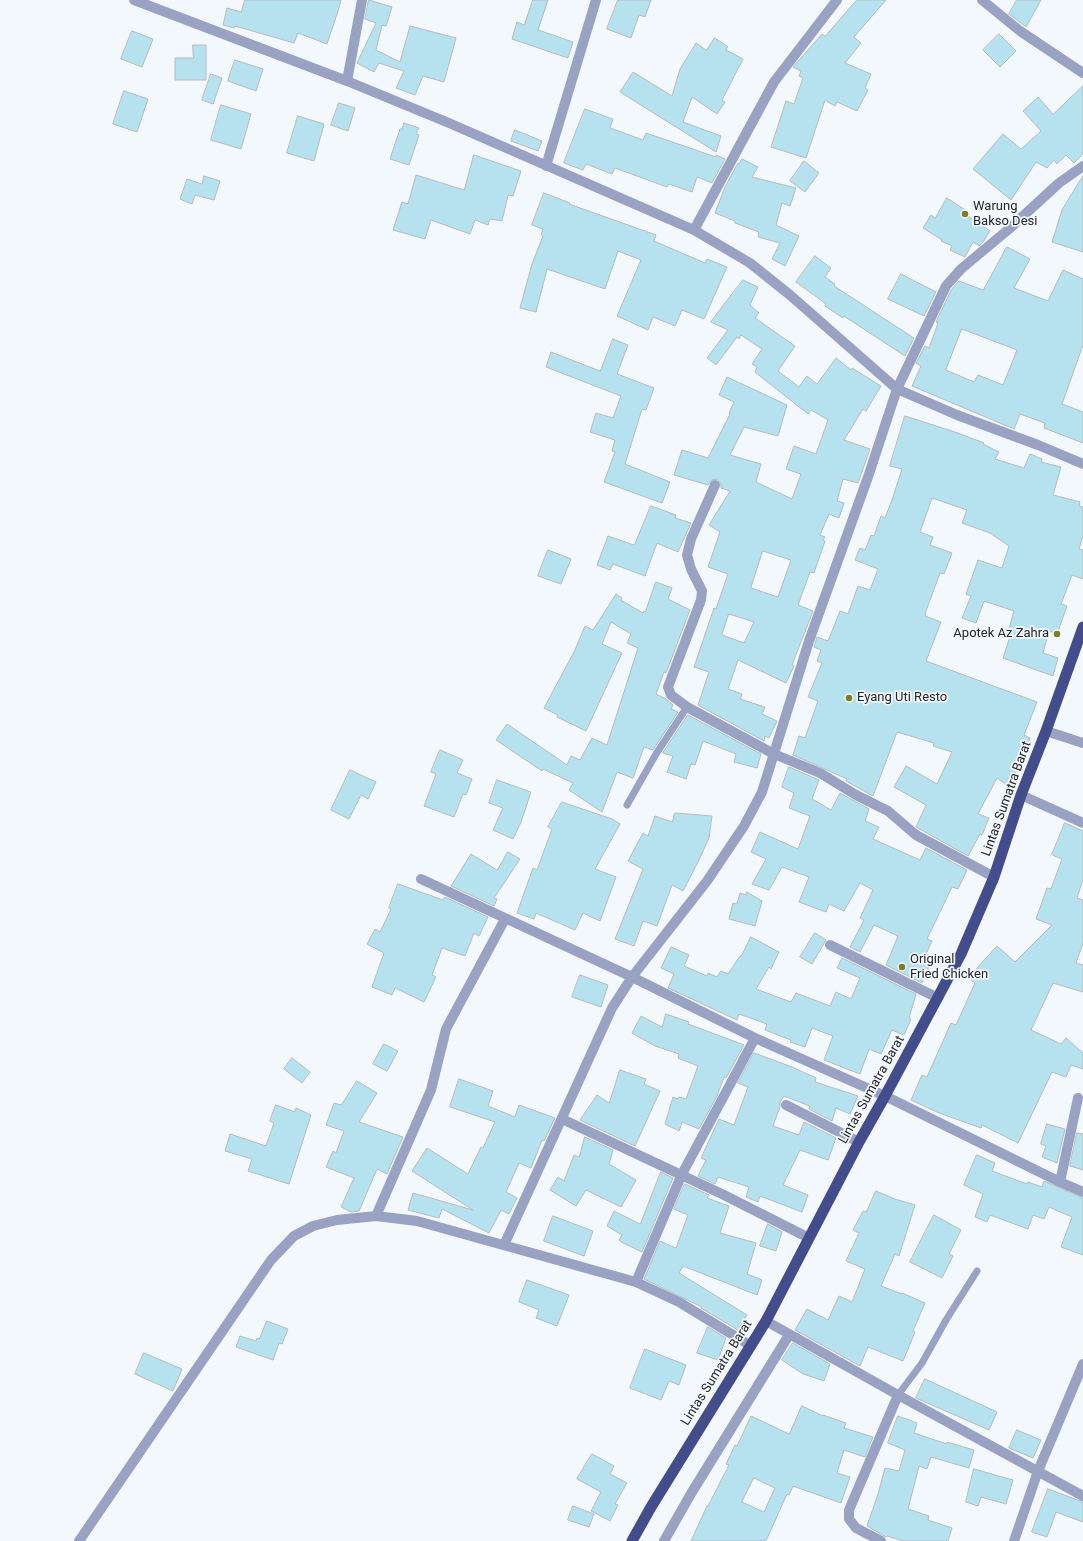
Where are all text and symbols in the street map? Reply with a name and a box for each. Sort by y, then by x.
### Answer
place label: Warung Bakso Desi [973,199,1037,230]
marker: Warung Bakso Desi [960,209,970,219]
place label: Apotek Az Zahra [953,626,1049,642]
marker: Apotek Az Zahra [1052,629,1062,639]
place label: Eyang Uti Resto [857,690,947,706]
marker: Eyang Uti Resto [844,693,854,703]
street label: Lintas Sumatra Barat [979,739,1035,859]
place label: Original Fried Chicken [910,952,988,983]
marker: Original Fried Chicken [897,962,907,972]
street label: Lintas Sumatra Barat [836,1033,908,1147]
street label: Lintas Sumatra Barat [678,1317,756,1429]

